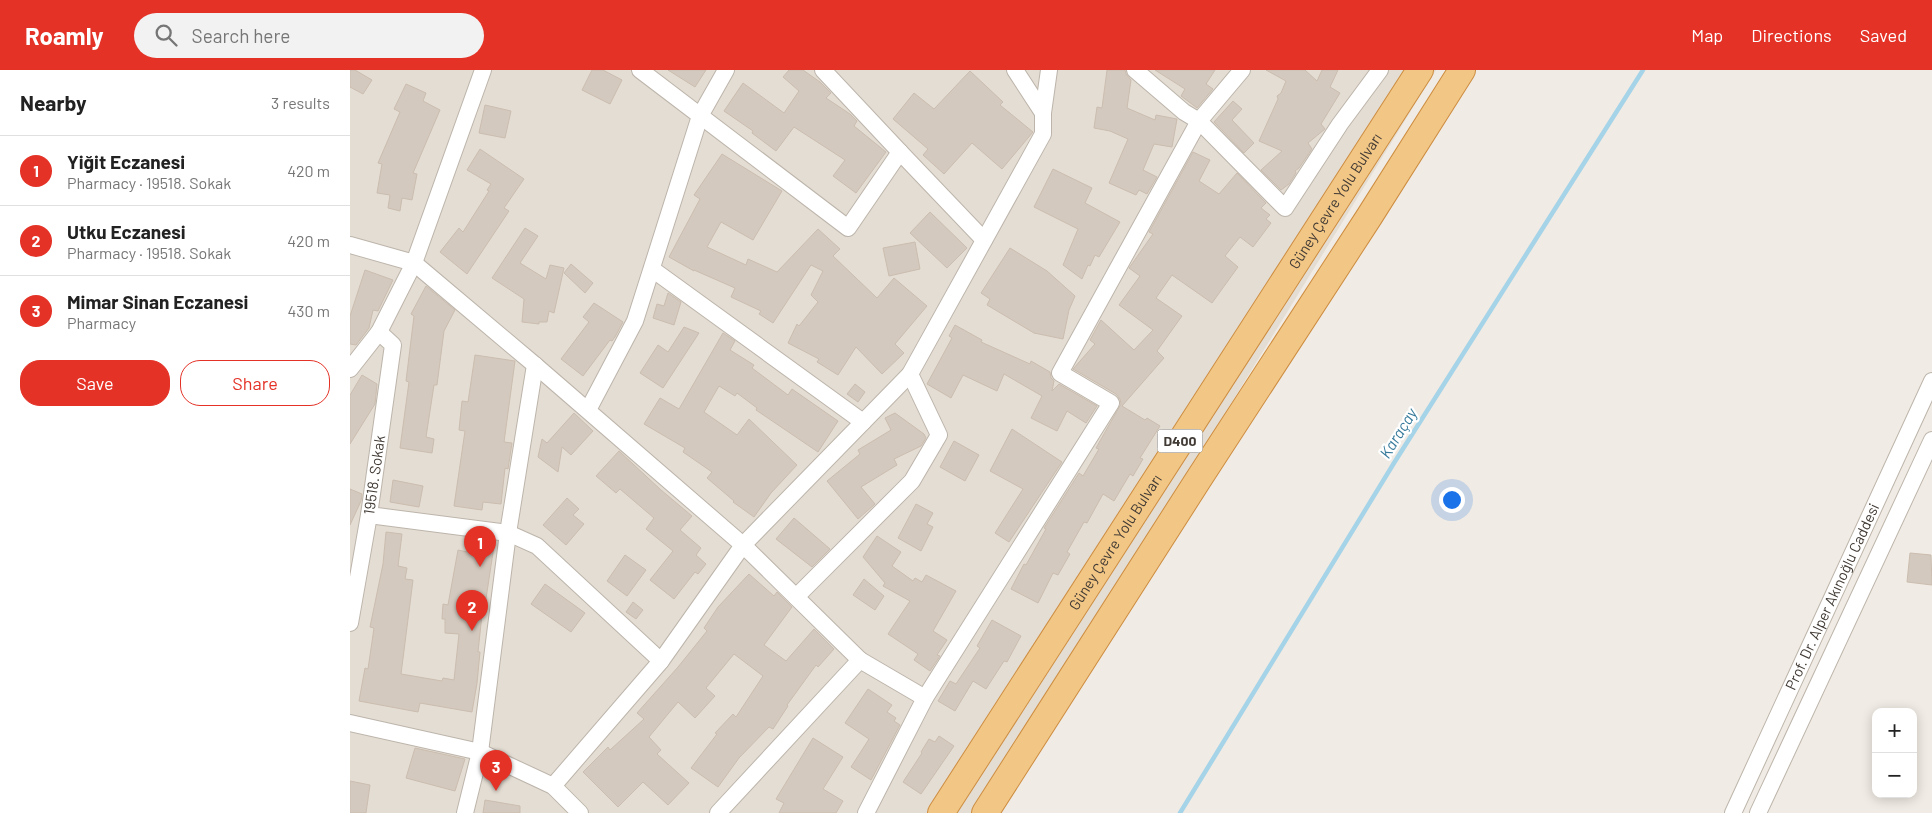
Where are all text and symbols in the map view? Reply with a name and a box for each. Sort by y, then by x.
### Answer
search box [134,13,484,58]
text: Roamly [25,21,104,50]
icon: search [152,21,180,49]
text: Search here [192,24,290,47]
text: Map [1691,24,1723,46]
text: Directions [1751,24,1832,46]
text: Saved [1860,24,1907,46]
text: Nearby [20,90,86,115]
text: 3 results [271,93,330,112]
street label: Güney Çevre Yolu Bulvarı [1284,129,1385,272]
text: Yiğit Eczanesi [67,150,185,173]
text: 1 [33,161,39,180]
text: 420 m [287,161,330,180]
text: Pharmacy · 19518. Sokak [67,173,231,192]
text: Utku Eczanesi [67,220,186,243]
text: 2 [32,231,40,250]
text: 420 m [287,231,330,250]
text: Pharmacy · 19518. Sokak [67,243,231,262]
text: Mimar Sinan Eczanesi [67,290,248,313]
text: 3 [32,301,40,320]
text: 430 m [287,301,330,320]
text: Pharmacy [67,313,136,332]
button: Save [20,360,170,406]
button: Share [180,360,330,406]
water label: Karaçay [1375,404,1421,461]
road number: D400 [1158,430,1202,452]
street label: 19518. Sokak [359,433,388,516]
street label: Güney Çevre Yolu Bulvarı [1064,471,1165,613]
your location [1439,487,1465,513]
street label: Prof. Dr. Alper Akınoğlu Caddesi [1781,500,1882,693]
pin: 1 [464,526,496,567]
pin: 2 [456,590,488,631]
map controls [1872,708,1917,798]
button: + [1872,708,1917,753]
pin: 3 [480,750,512,791]
button: − [1872,753,1917,798]

